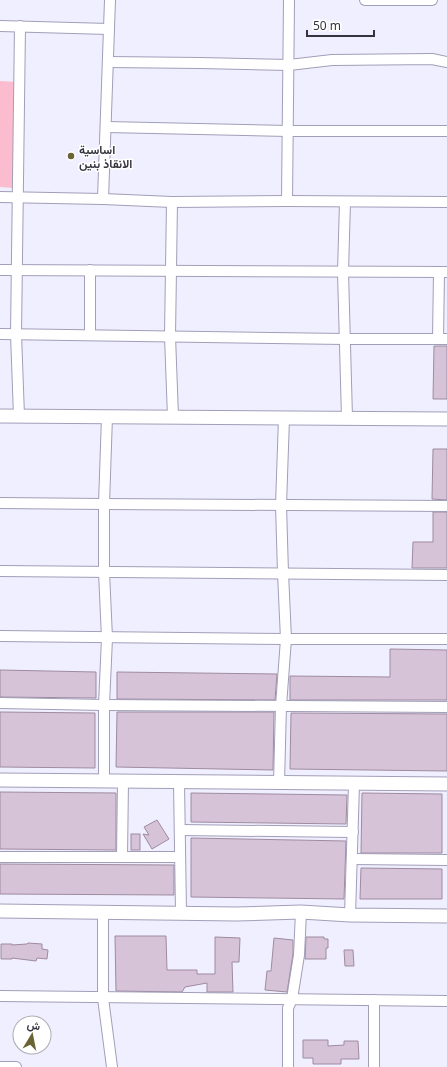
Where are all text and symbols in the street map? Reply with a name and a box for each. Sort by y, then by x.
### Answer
scale bar [307,12,374,38]
text: 50 m [313,17,341,34]
place label: اساسية الانقاذ بنين [79,141,132,172]
marker: اساسية الانقاذ بنين [66,151,76,161]
north arrow [12,1015,52,1055]
text: ش [26,1016,42,1033]

